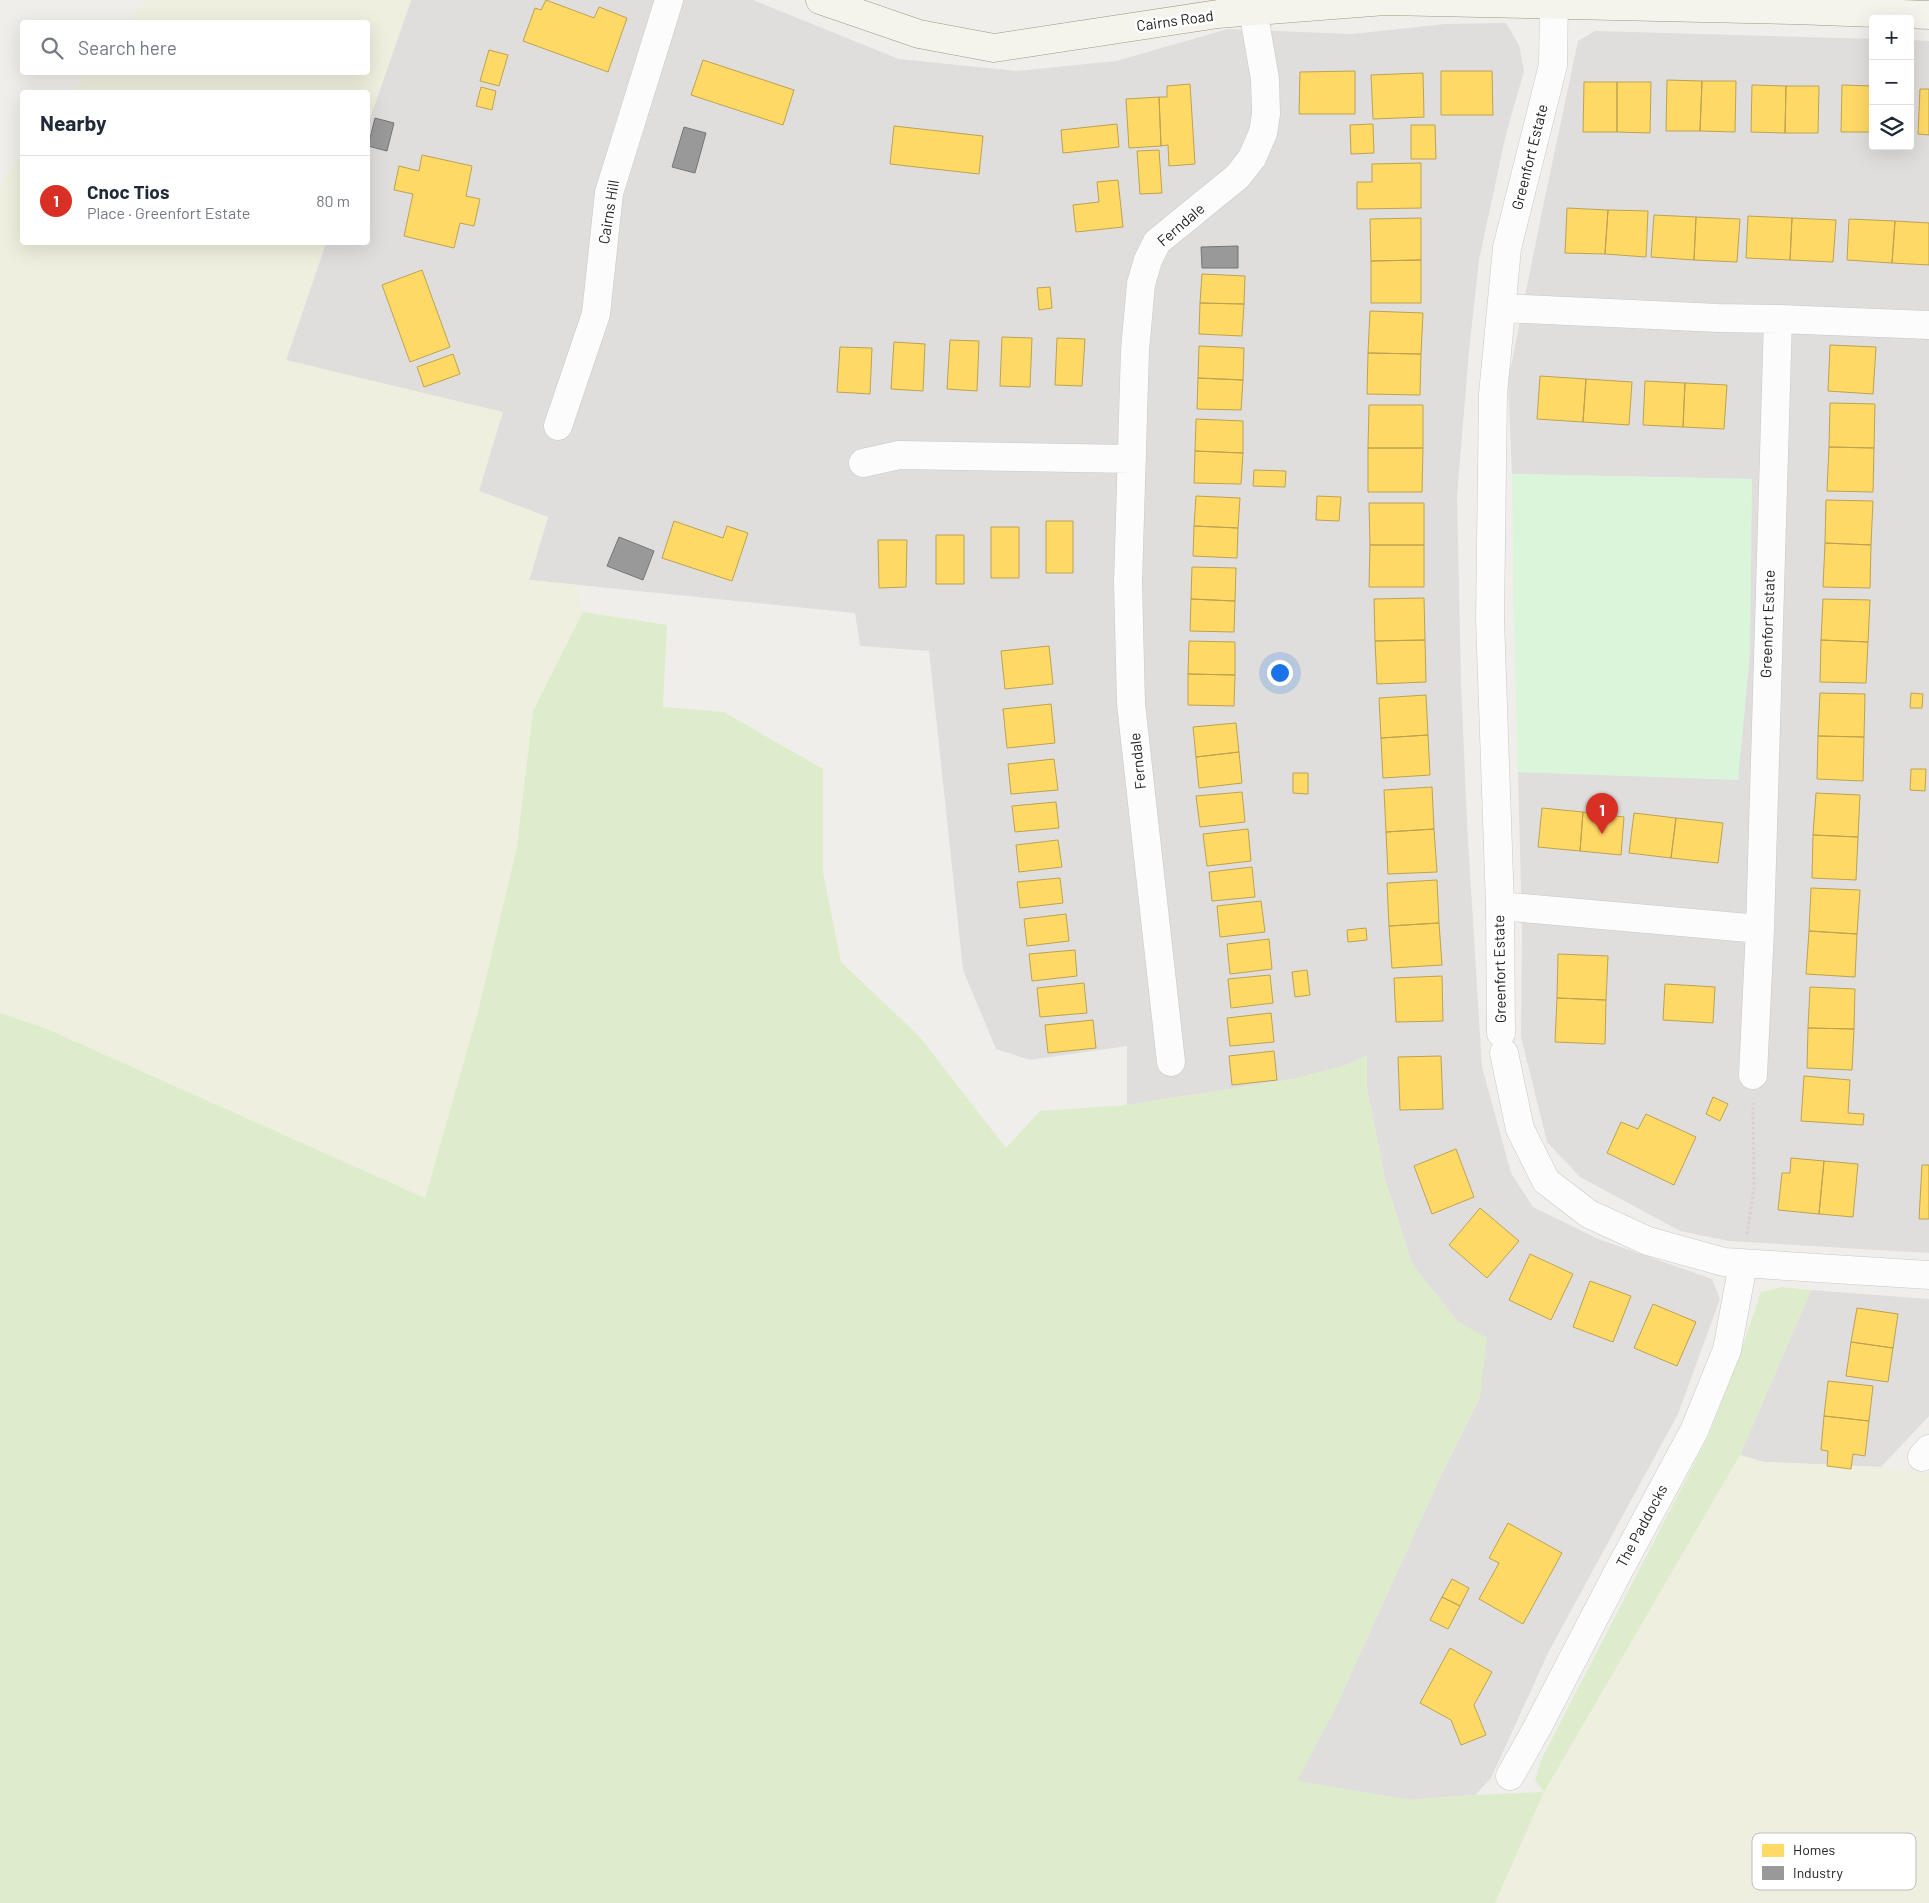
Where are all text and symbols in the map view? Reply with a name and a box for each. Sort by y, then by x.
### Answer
street label: Cairns Road [1135,6,1214,34]
map controls [1869,15,1914,150]
button: + [1869,15,1914,60]
search box [20,20,370,75]
icon: search [38,34,66,62]
text: Search here [78,36,177,59]
button: − [1869,60,1914,105]
street label: Greenfort Estate [1507,102,1551,211]
button: layers [1869,105,1914,150]
text: Nearby [40,110,106,135]
street label: Cairns Hill [594,178,622,245]
text: Cnoc Tios [87,180,169,203]
text: 1 [53,191,59,210]
text: 80 m [316,191,350,210]
street label: Ferndale [1153,199,1208,250]
text: Place · Greenfort Estate [87,203,250,222]
street label: Greenfort Estate [1756,570,1778,678]
your location [1267,660,1293,686]
street label: Ferndale [1125,732,1149,790]
pin: 1 [1586,793,1618,834]
street label: Greenfort Estate [1489,915,1509,1023]
street label: The Paddocks [1612,1481,1670,1570]
legend [1752,1833,1916,1890]
text: Homes [1793,1841,1836,1858]
text: Industry [1793,1864,1844,1881]

